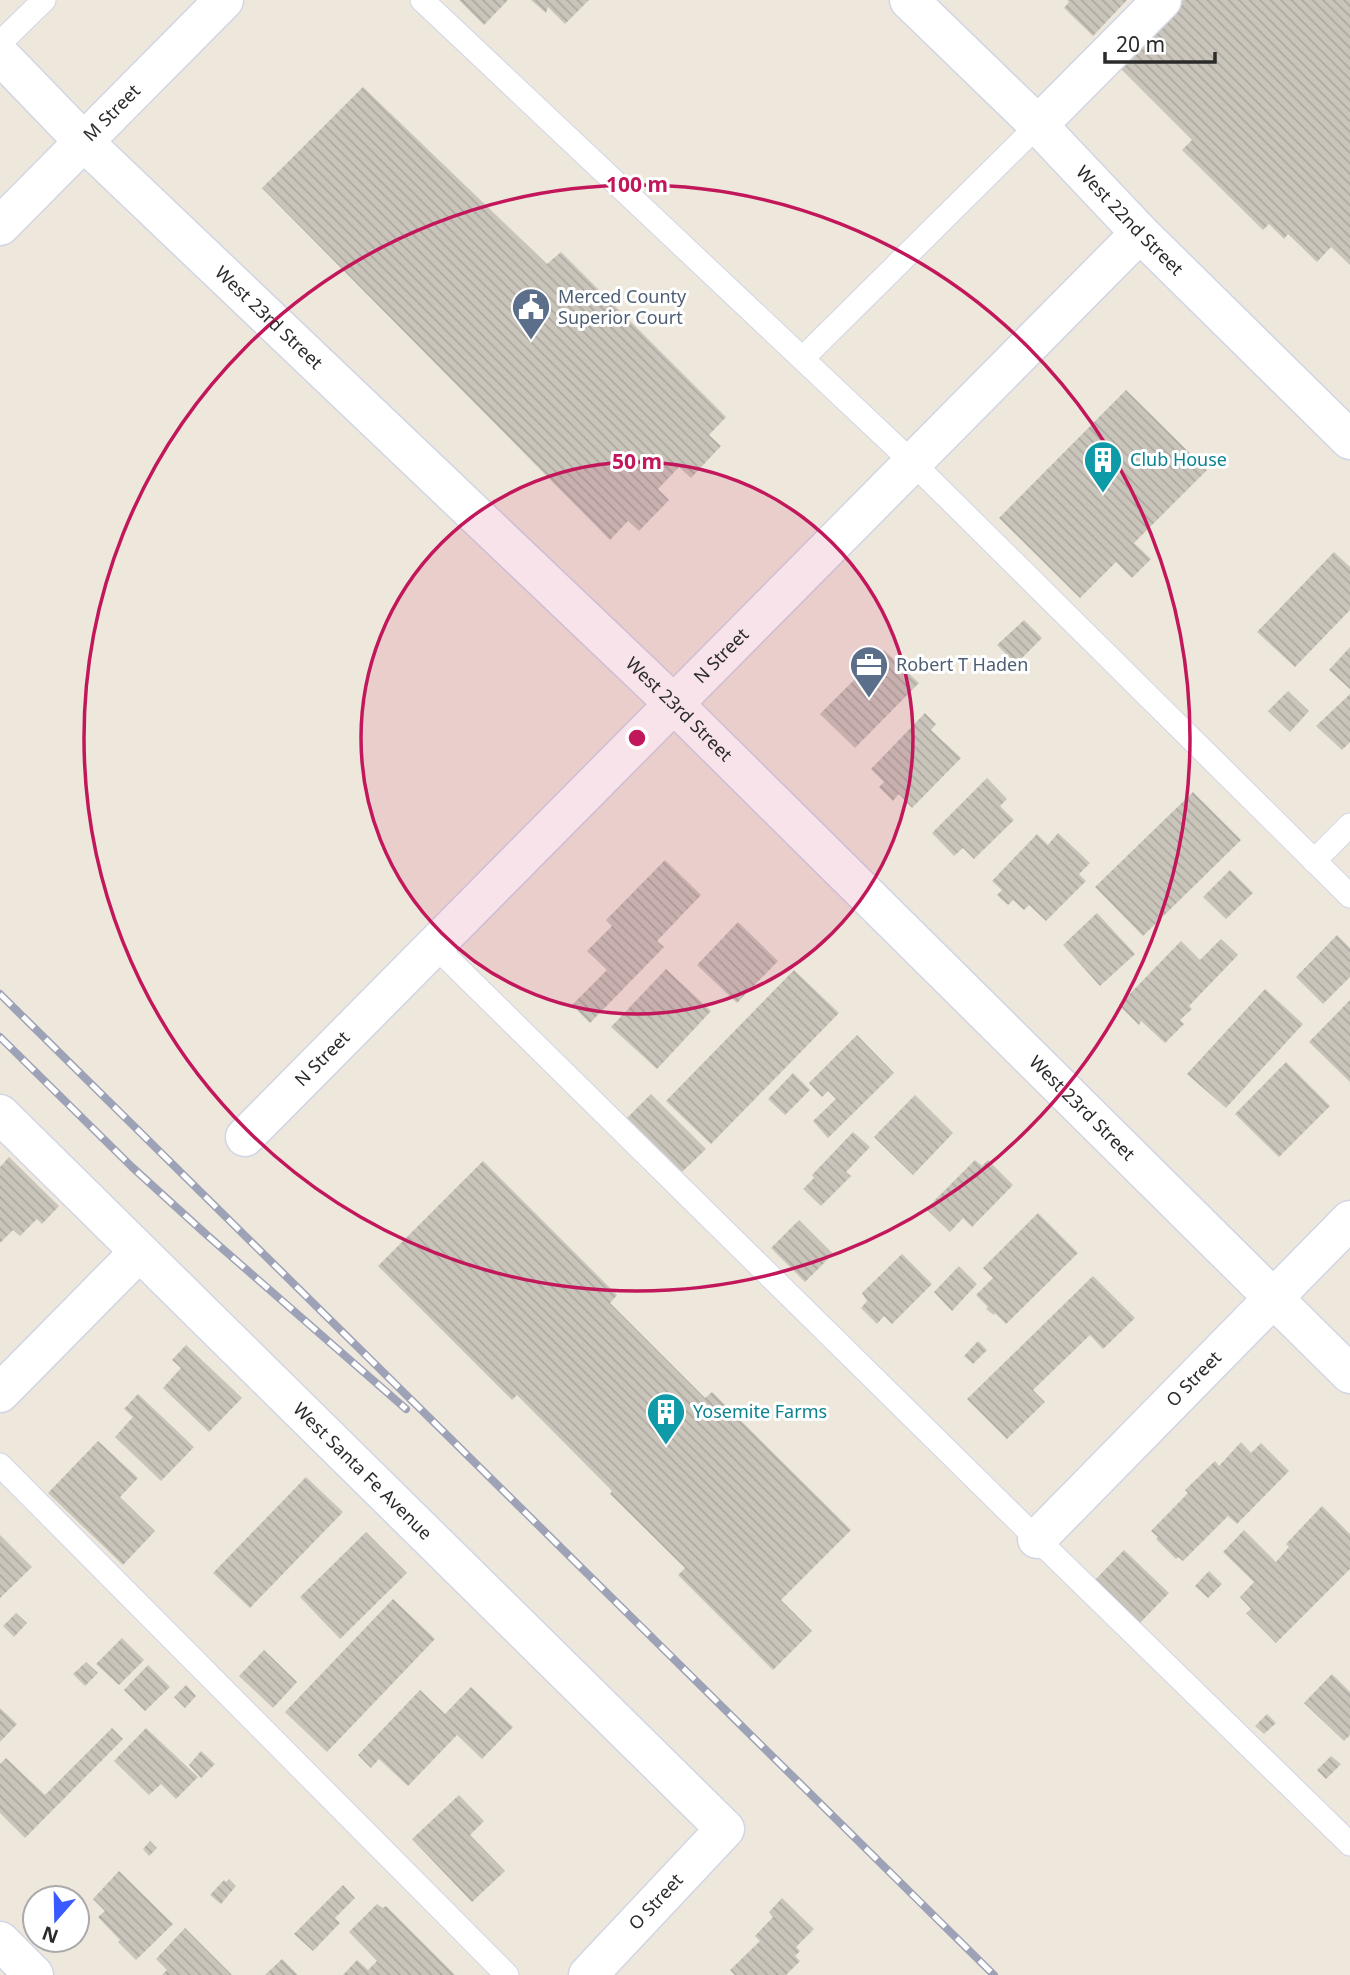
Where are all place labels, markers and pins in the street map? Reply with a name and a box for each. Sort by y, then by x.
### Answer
place label: Merced County Superior Court [558,284,687,329]
public building icon: Merced County Superior Court [510,286,552,341]
building icon: Club House [1082,439,1124,494]
place label: Club House [1130,447,1227,471]
office icon: Robert T Haden [848,644,890,699]
place label: Robert T Haden [896,652,1028,676]
centre of rings [625,726,649,750]
building icon: Yosemite Farms [645,1391,687,1446]
place label: Yosemite Farms [693,1399,827,1423]

